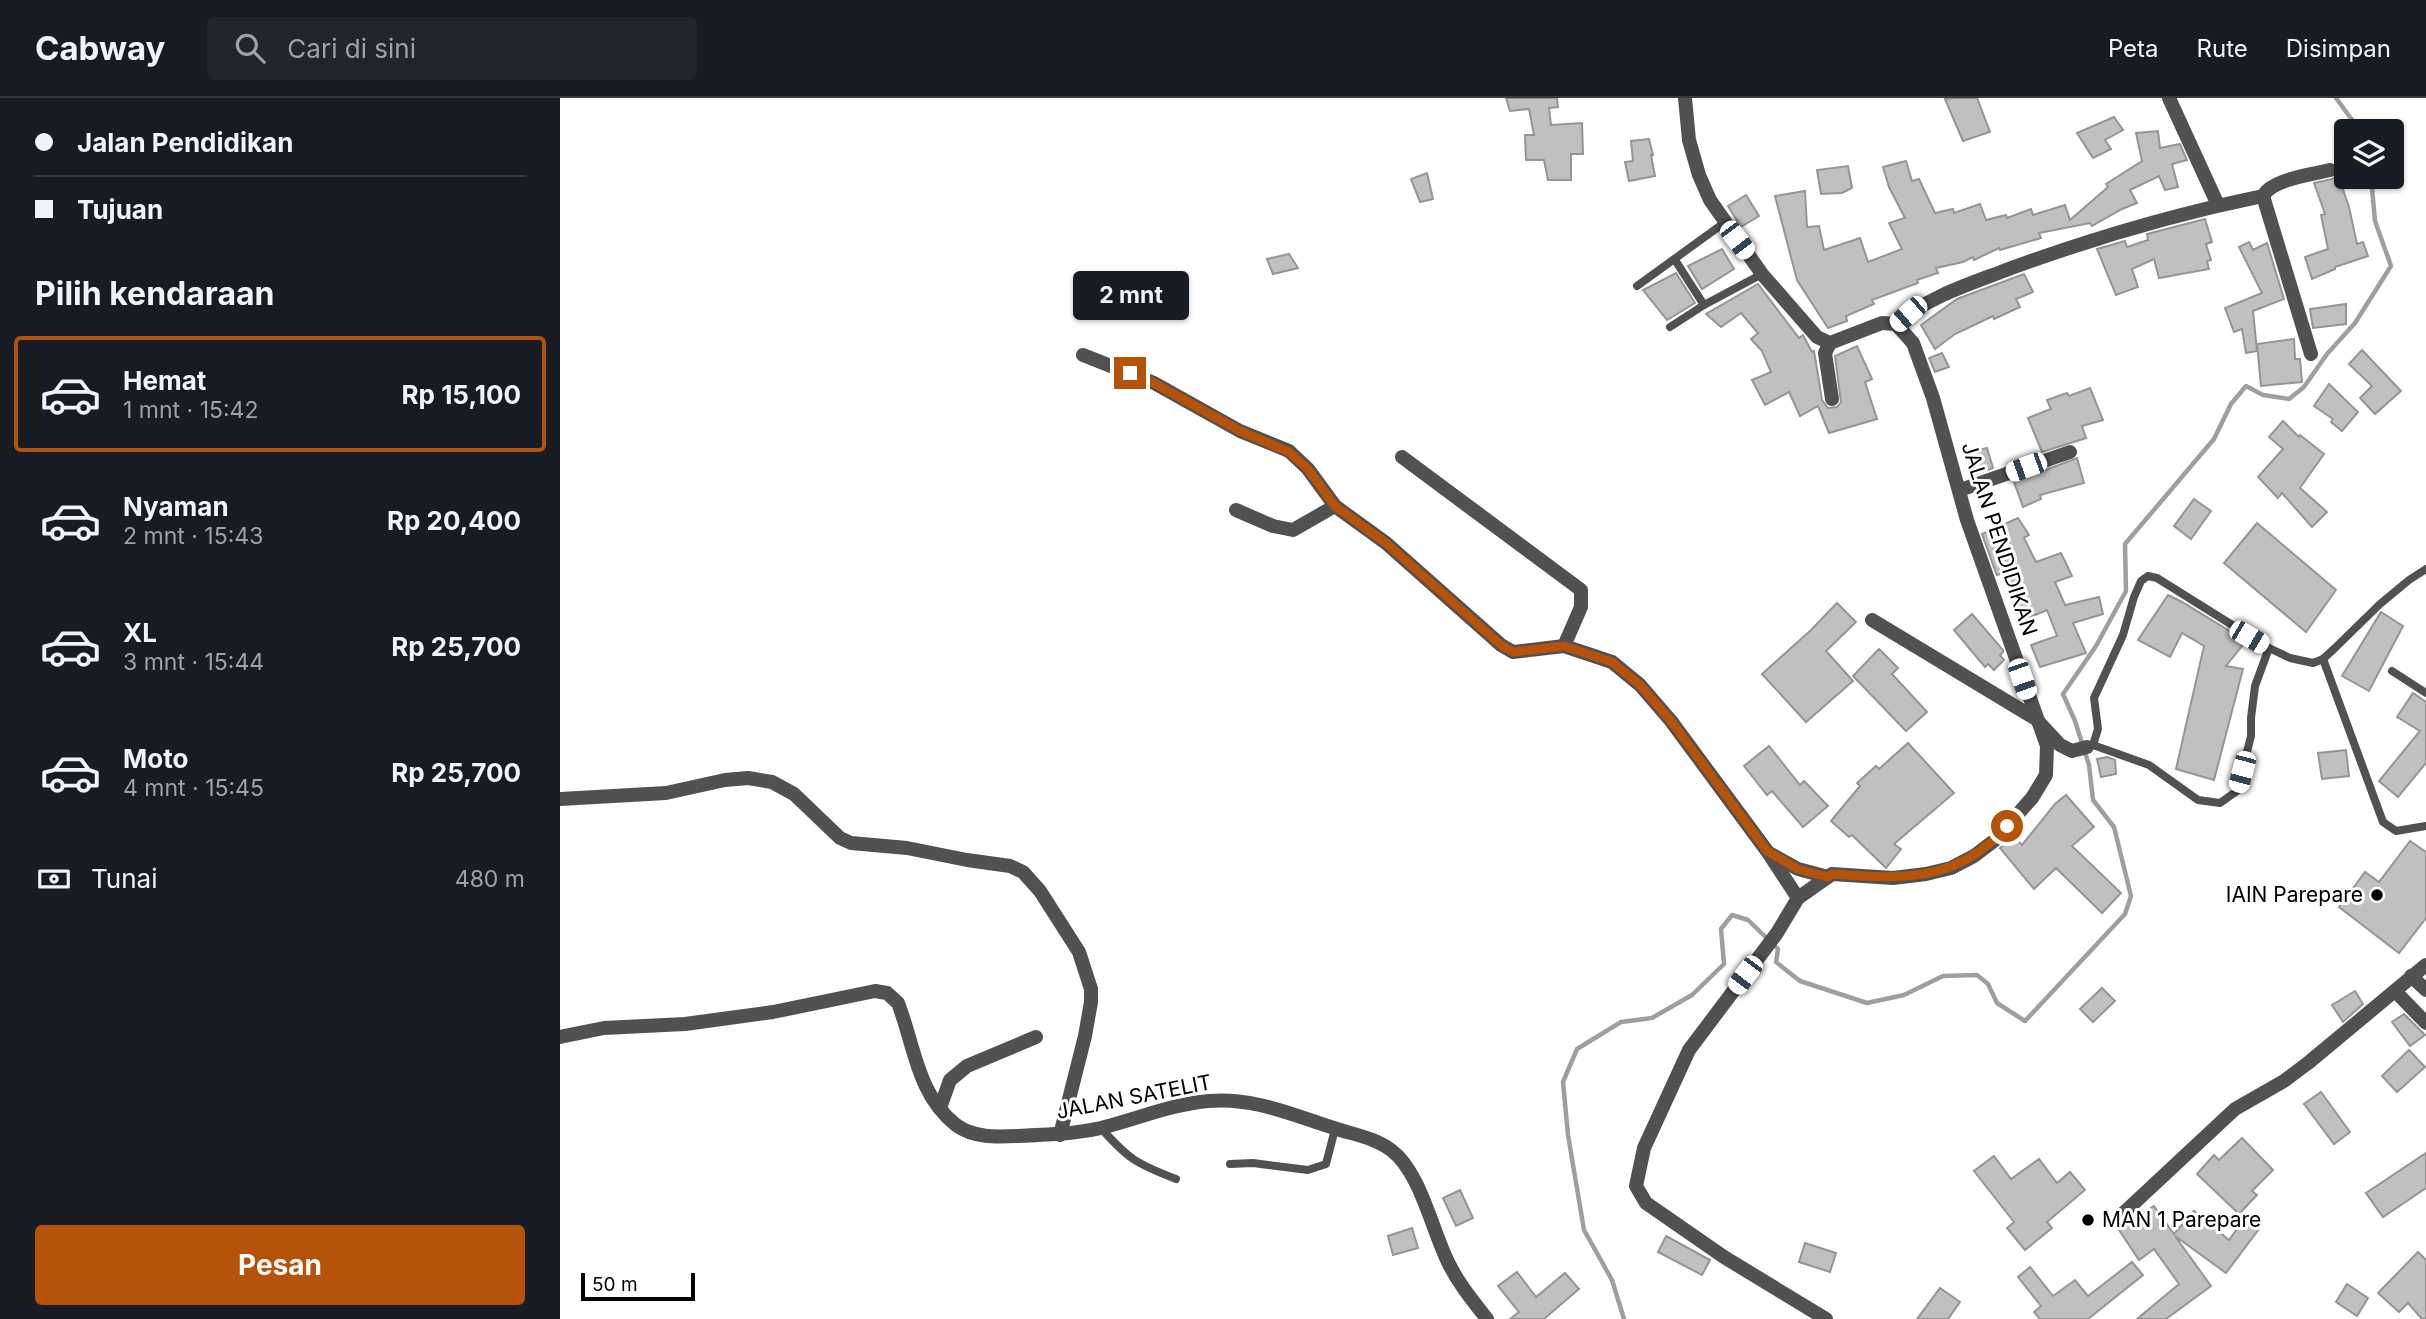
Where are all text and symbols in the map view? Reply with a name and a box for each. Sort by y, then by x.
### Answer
search box [207,17,697,80]
text: Cabway [35,28,165,68]
icon: search [231,29,269,67]
text: Cari di sini [287,33,416,64]
text: Peta [2108,34,2159,63]
text: Rute [2197,34,2248,63]
text: Disimpan [2286,34,2391,63]
map controls [2334,119,2404,189]
button: layers [2334,119,2404,189]
text: Jalan Pendidikan [77,127,293,158]
text: Tujuan [77,194,163,225]
car [1716,217,1759,263]
callout: 2 mnt [1072,272,1188,320]
text: Pilih kendaraan [35,274,275,313]
text: 2 mnt [1099,281,1163,309]
car [1886,292,1931,336]
route end [1114,357,1146,389]
icon: car [39,363,102,426]
text: Hemat [123,365,206,396]
text: Rp 15,100 [402,379,521,410]
text: 1 mnt · 15:42 [123,396,259,424]
street label: JALAN PENDIDIKAN [1956,439,2043,639]
car [2003,450,2050,484]
icon: car [39,489,102,552]
text: Nyaman [123,491,229,522]
text: Rp 20,400 [387,505,521,536]
text: 2 mnt · 15:43 [123,522,263,550]
icon: car [39,615,102,678]
text: XL [123,617,157,648]
car [2226,617,2273,657]
text: Rp 25,700 [391,631,521,662]
text: 3 mnt · 15:44 [123,648,264,676]
car [2006,656,2039,702]
icon: car [39,741,102,804]
text: Moto [123,743,188,774]
car [2227,749,2258,795]
text: Rp 25,700 [391,757,521,788]
text: 4 mnt · 15:45 [123,774,264,802]
route start [1991,810,2023,842]
icon: cash [35,860,73,898]
text: Tunai [91,863,158,894]
text: 480 m [455,865,525,893]
place label: IAIN Parepare [2226,882,2363,907]
marker: IAIN Parepare [2369,887,2385,903]
car [1724,952,1767,998]
street label: JALAN SATELIT [1054,1069,1214,1124]
place label: MAN 1 Parepare [2102,1207,2261,1232]
marker: MAN 1 Parepare [2080,1212,2096,1228]
button: Pesan [35,1225,525,1305]
scale bar [581,1270,695,1302]
text: 50 m [592,1273,638,1296]

